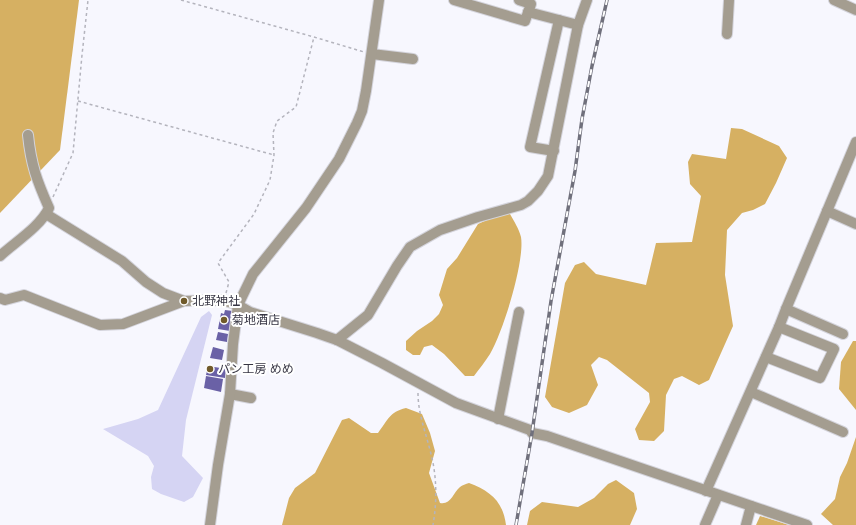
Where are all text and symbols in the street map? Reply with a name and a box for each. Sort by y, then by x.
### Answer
place label: 北野神社 [192,293,240,308]
marker: 北野神社 [179,296,189,306]
place label: 菊地酒店 [232,312,280,327]
marker: 菊地酒店 [219,315,229,325]
place label: パン工房 めめ [218,361,294,376]
marker: パン工房 めめ [205,364,215,374]

